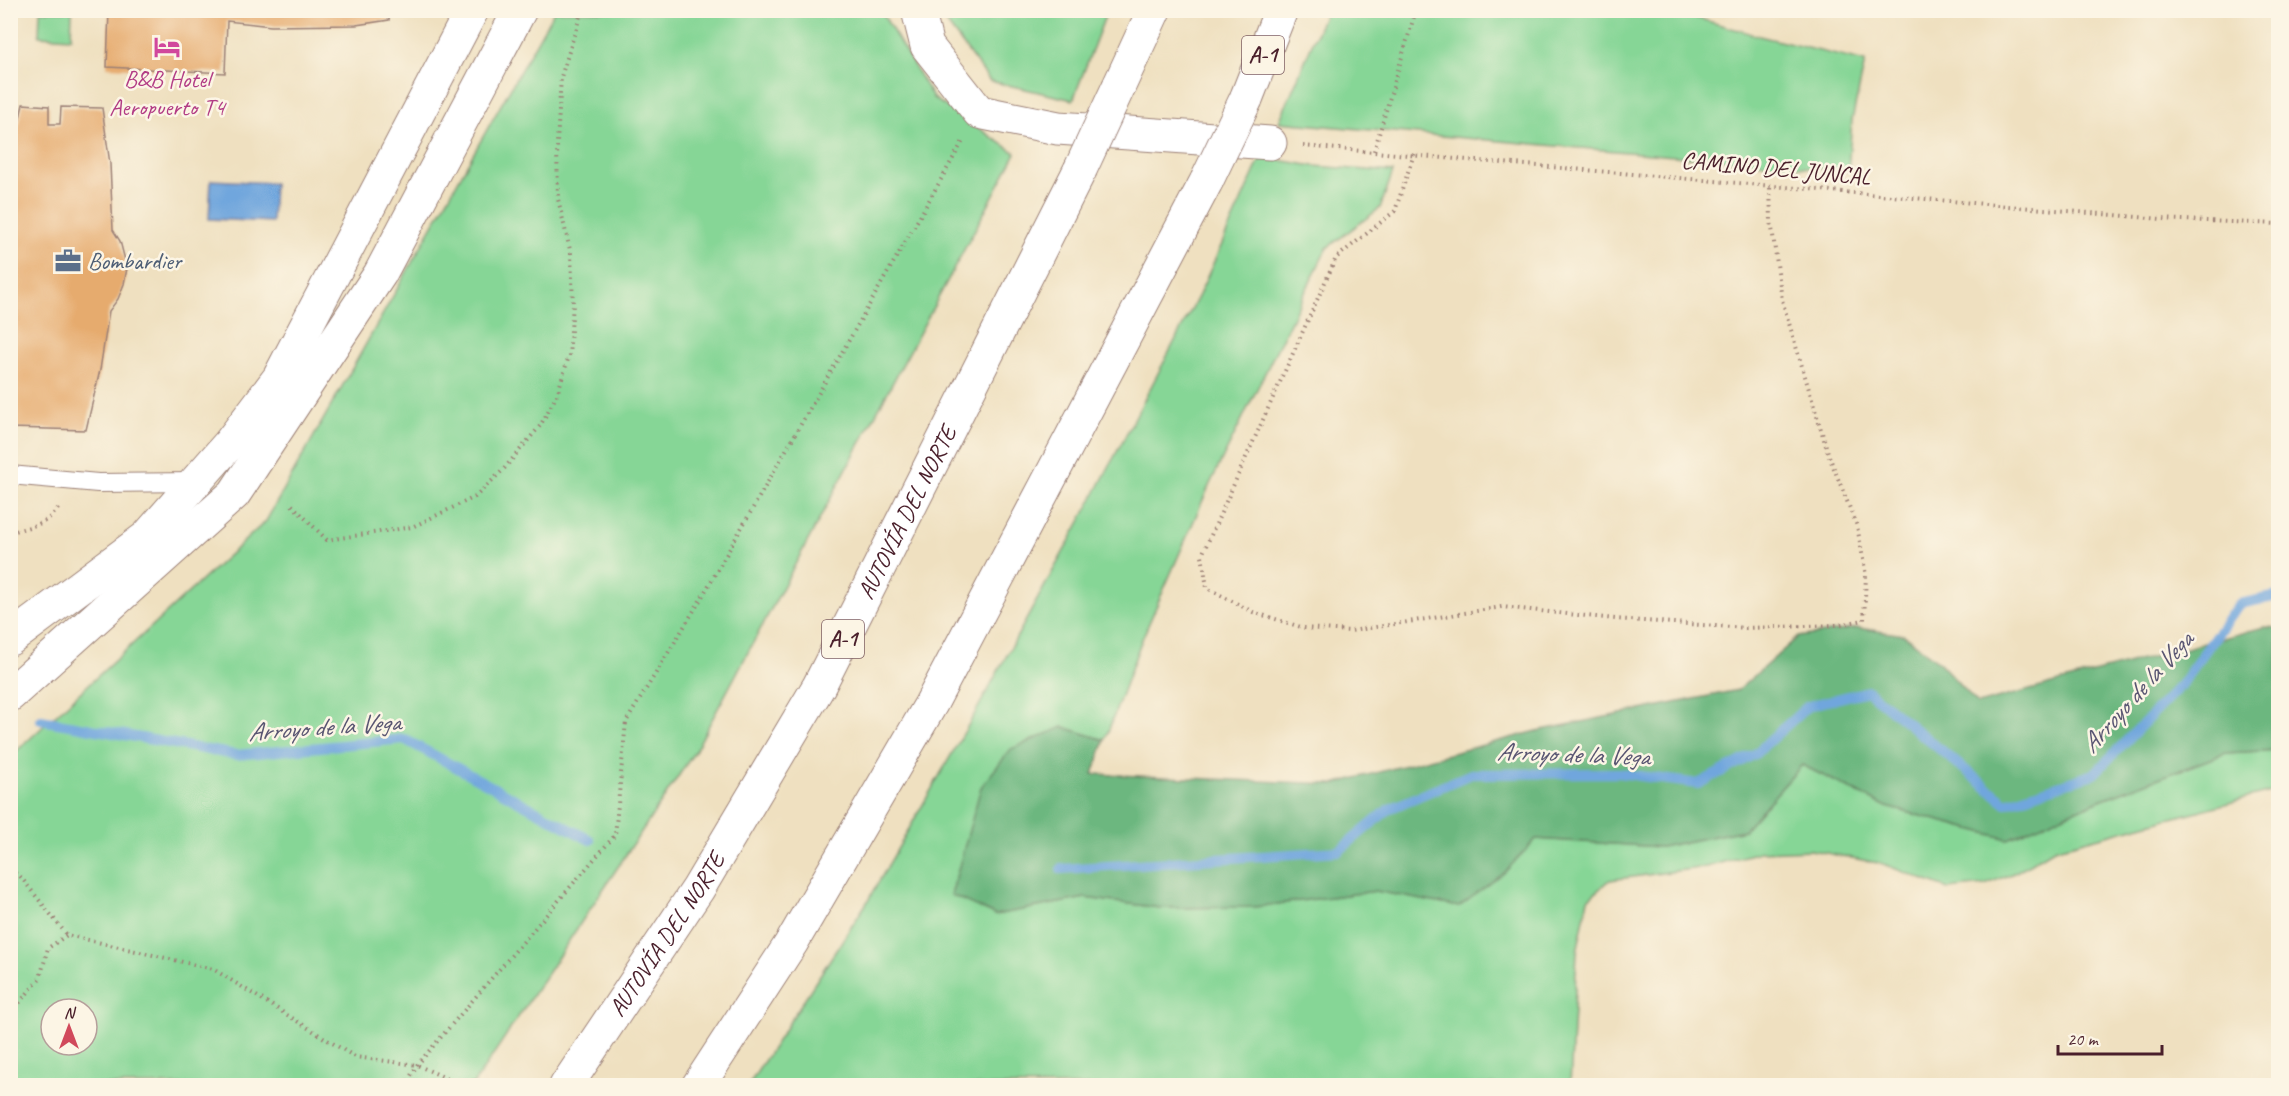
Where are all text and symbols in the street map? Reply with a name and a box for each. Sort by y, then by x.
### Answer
hotel icon: B&B Hotel Aeropuerto T4 [152,32,182,62]
road number: A-1 [1242,36,1284,74]
place label: B&B Hotel Aeropuerto T4 [109,64,227,122]
street label: CAMINO DEL JUNCAL [1680,145,1873,191]
office icon: Bombardier [53,246,83,276]
place label: Bombardier [88,246,184,276]
street label: AUTOVÍA DEL NORTE [851,418,965,604]
road number: A-1 [822,620,864,658]
water label: Arroyo de la Vega [2074,622,2202,760]
water label: Arroyo de la Vega [247,705,404,749]
water label: Arroyo de la Vega [1496,735,1653,773]
street label: AUTOVÍA DEL NORTE [602,844,733,1022]
north arrow [39,997,99,1057]
text: N [64,1003,77,1023]
scale bar [2058,1018,2162,1056]
text: 20 m [2067,1028,2100,1050]

